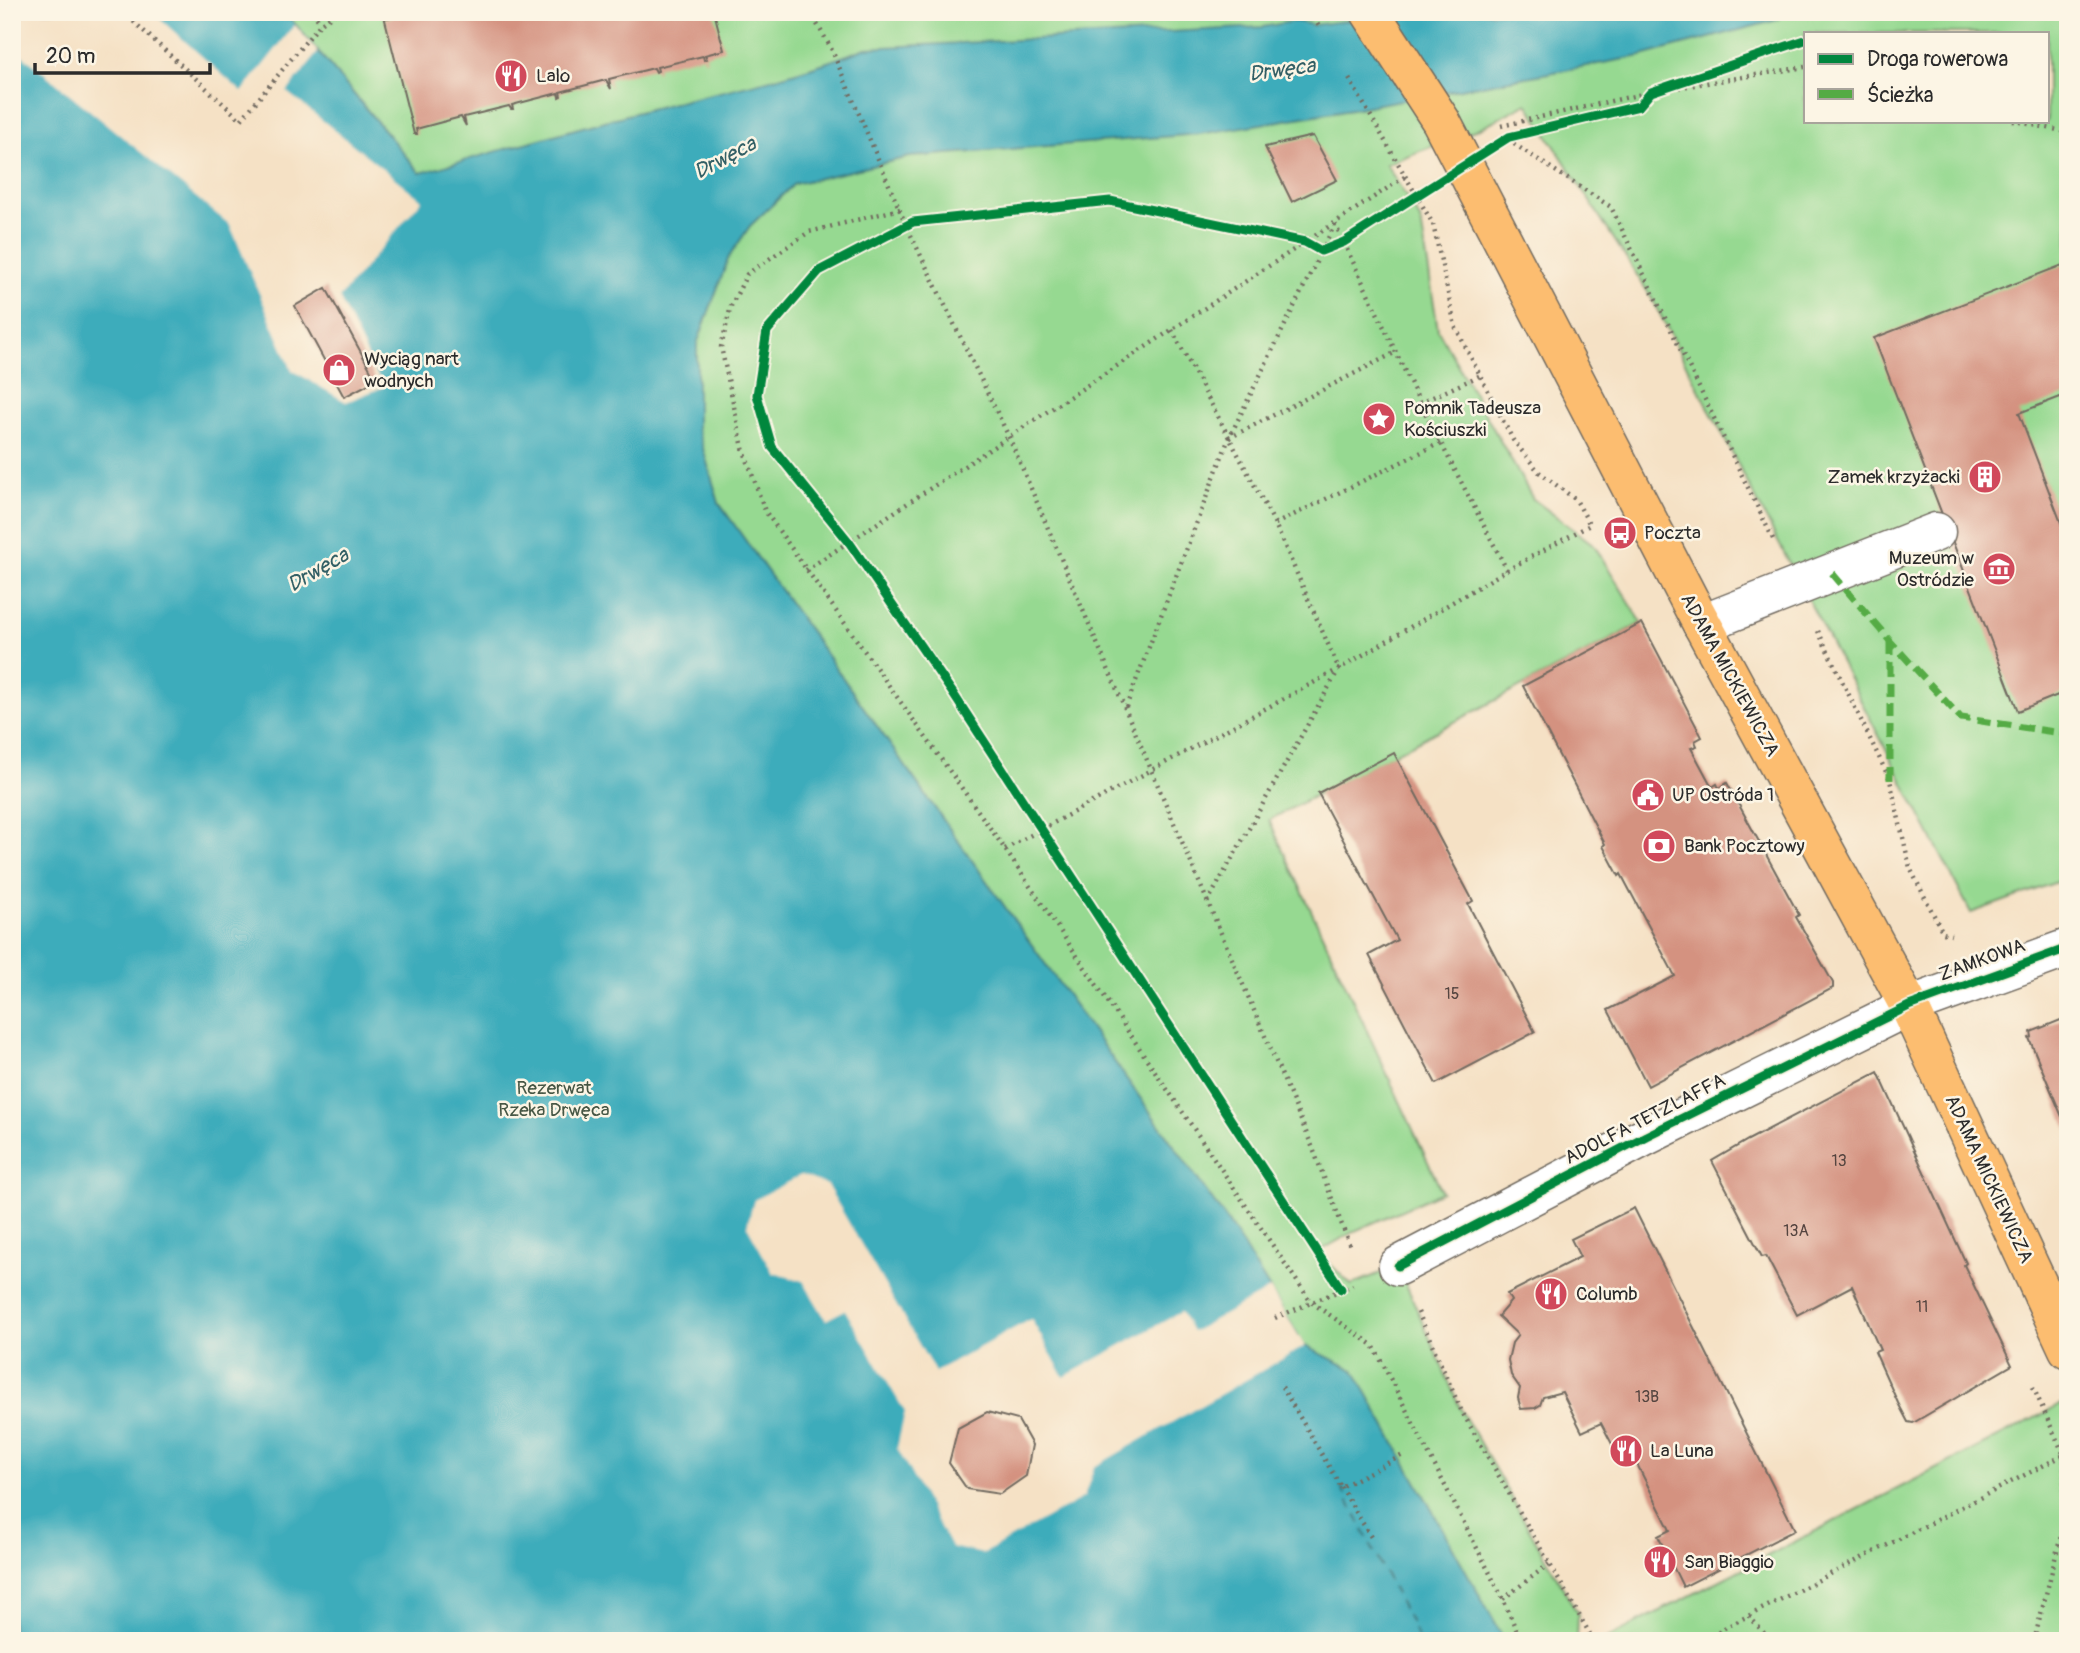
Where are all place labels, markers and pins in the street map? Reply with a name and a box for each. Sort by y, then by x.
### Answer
restaurant icon: Lalo [492,57,530,95]
place label: Lalo [536,64,570,88]
place label: Wyciąg nart wodnych [364,347,459,393]
shop icon: Wyciąg nart wodnych [320,351,358,389]
place label: Pomnik Tadeusza Kościuszki [1404,396,1541,442]
place icon: Pomnik Tadeusza Kościuszki [1360,400,1398,438]
building icon: Zamek krzyżacki [1966,458,2004,496]
place label: Zamek krzyżacki [1828,465,1960,489]
bus stop icon: Poczta [1601,514,1639,552]
place label: Poczta [1644,521,1701,545]
place label: Muzeum w Ostródzie [1889,546,1975,592]
museum icon: Muzeum w Ostródzie [1980,550,2018,588]
public building icon: UP Ostróda 1 [1629,776,1667,814]
place label: UP Ostróda 1 [1672,783,1774,807]
bank icon: Bank Pocztowy [1640,827,1678,865]
place label: Bank Pocztowy [1684,834,1805,858]
restaurant icon: Columb [1532,1275,1570,1313]
place label: Columb [1576,1282,1638,1306]
restaurant icon: La Luna [1607,1432,1645,1470]
place label: La Luna [1650,1439,1714,1463]
restaurant icon: San Biaggio [1641,1543,1679,1581]
place label: San Biaggio [1684,1550,1774,1574]

